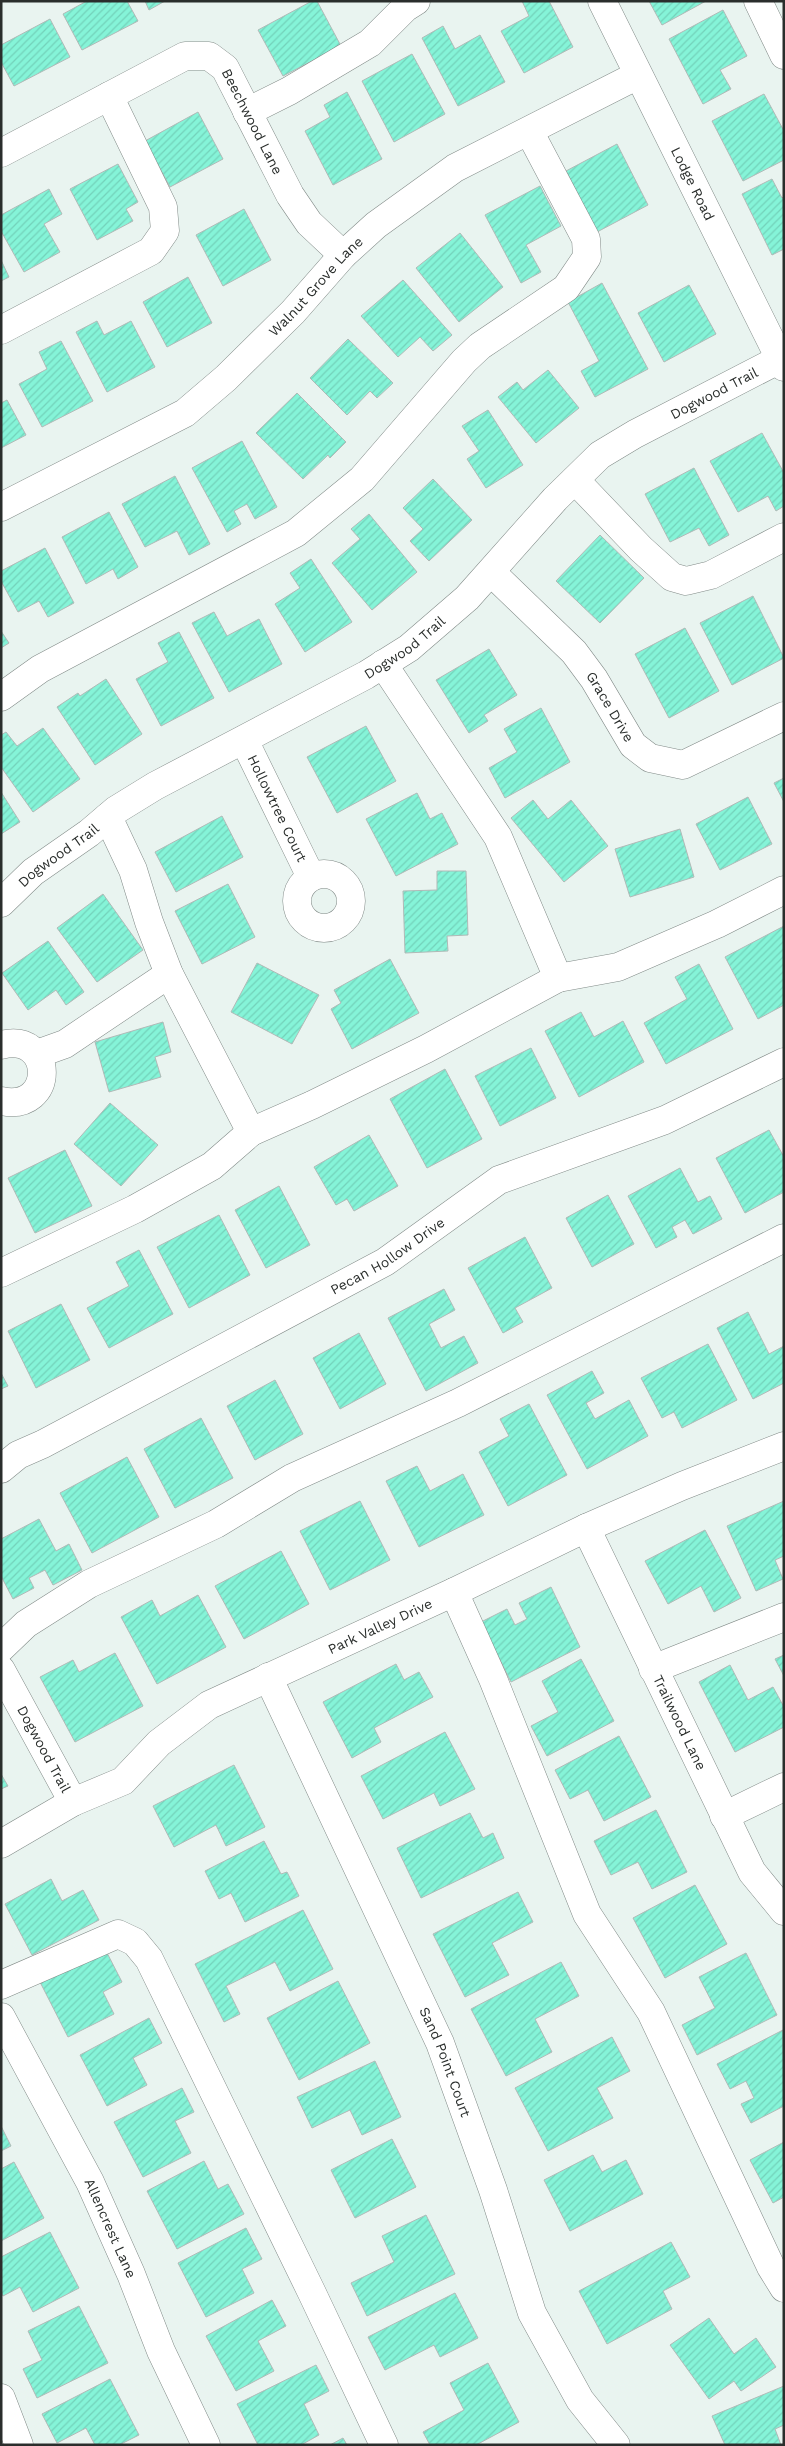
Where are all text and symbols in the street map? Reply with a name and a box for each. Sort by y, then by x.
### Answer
street label: Beechwood Lane [219,66,286,177]
street label: Lodge Road [668,144,718,223]
street label: Walnut Grove Lane [265,233,366,339]
street label: Dogwood Trail [668,364,761,422]
street label: Dogwood Trail [361,612,449,682]
street label: Grace Drive [583,668,637,745]
street label: Hollowtree Court [244,752,310,865]
street label: Dogwood Trail [15,820,103,890]
street label: Pecan Hollow Drive [328,1214,448,1298]
street label: Park Valley Drive [325,1595,435,1657]
street label: Trailwood Lane [650,1672,710,1773]
street label: Dogwood Trail [14,1703,75,1796]
street label: Sand Point Court [416,2005,474,2119]
street label: Allencrest Lane [81,2176,140,2280]

